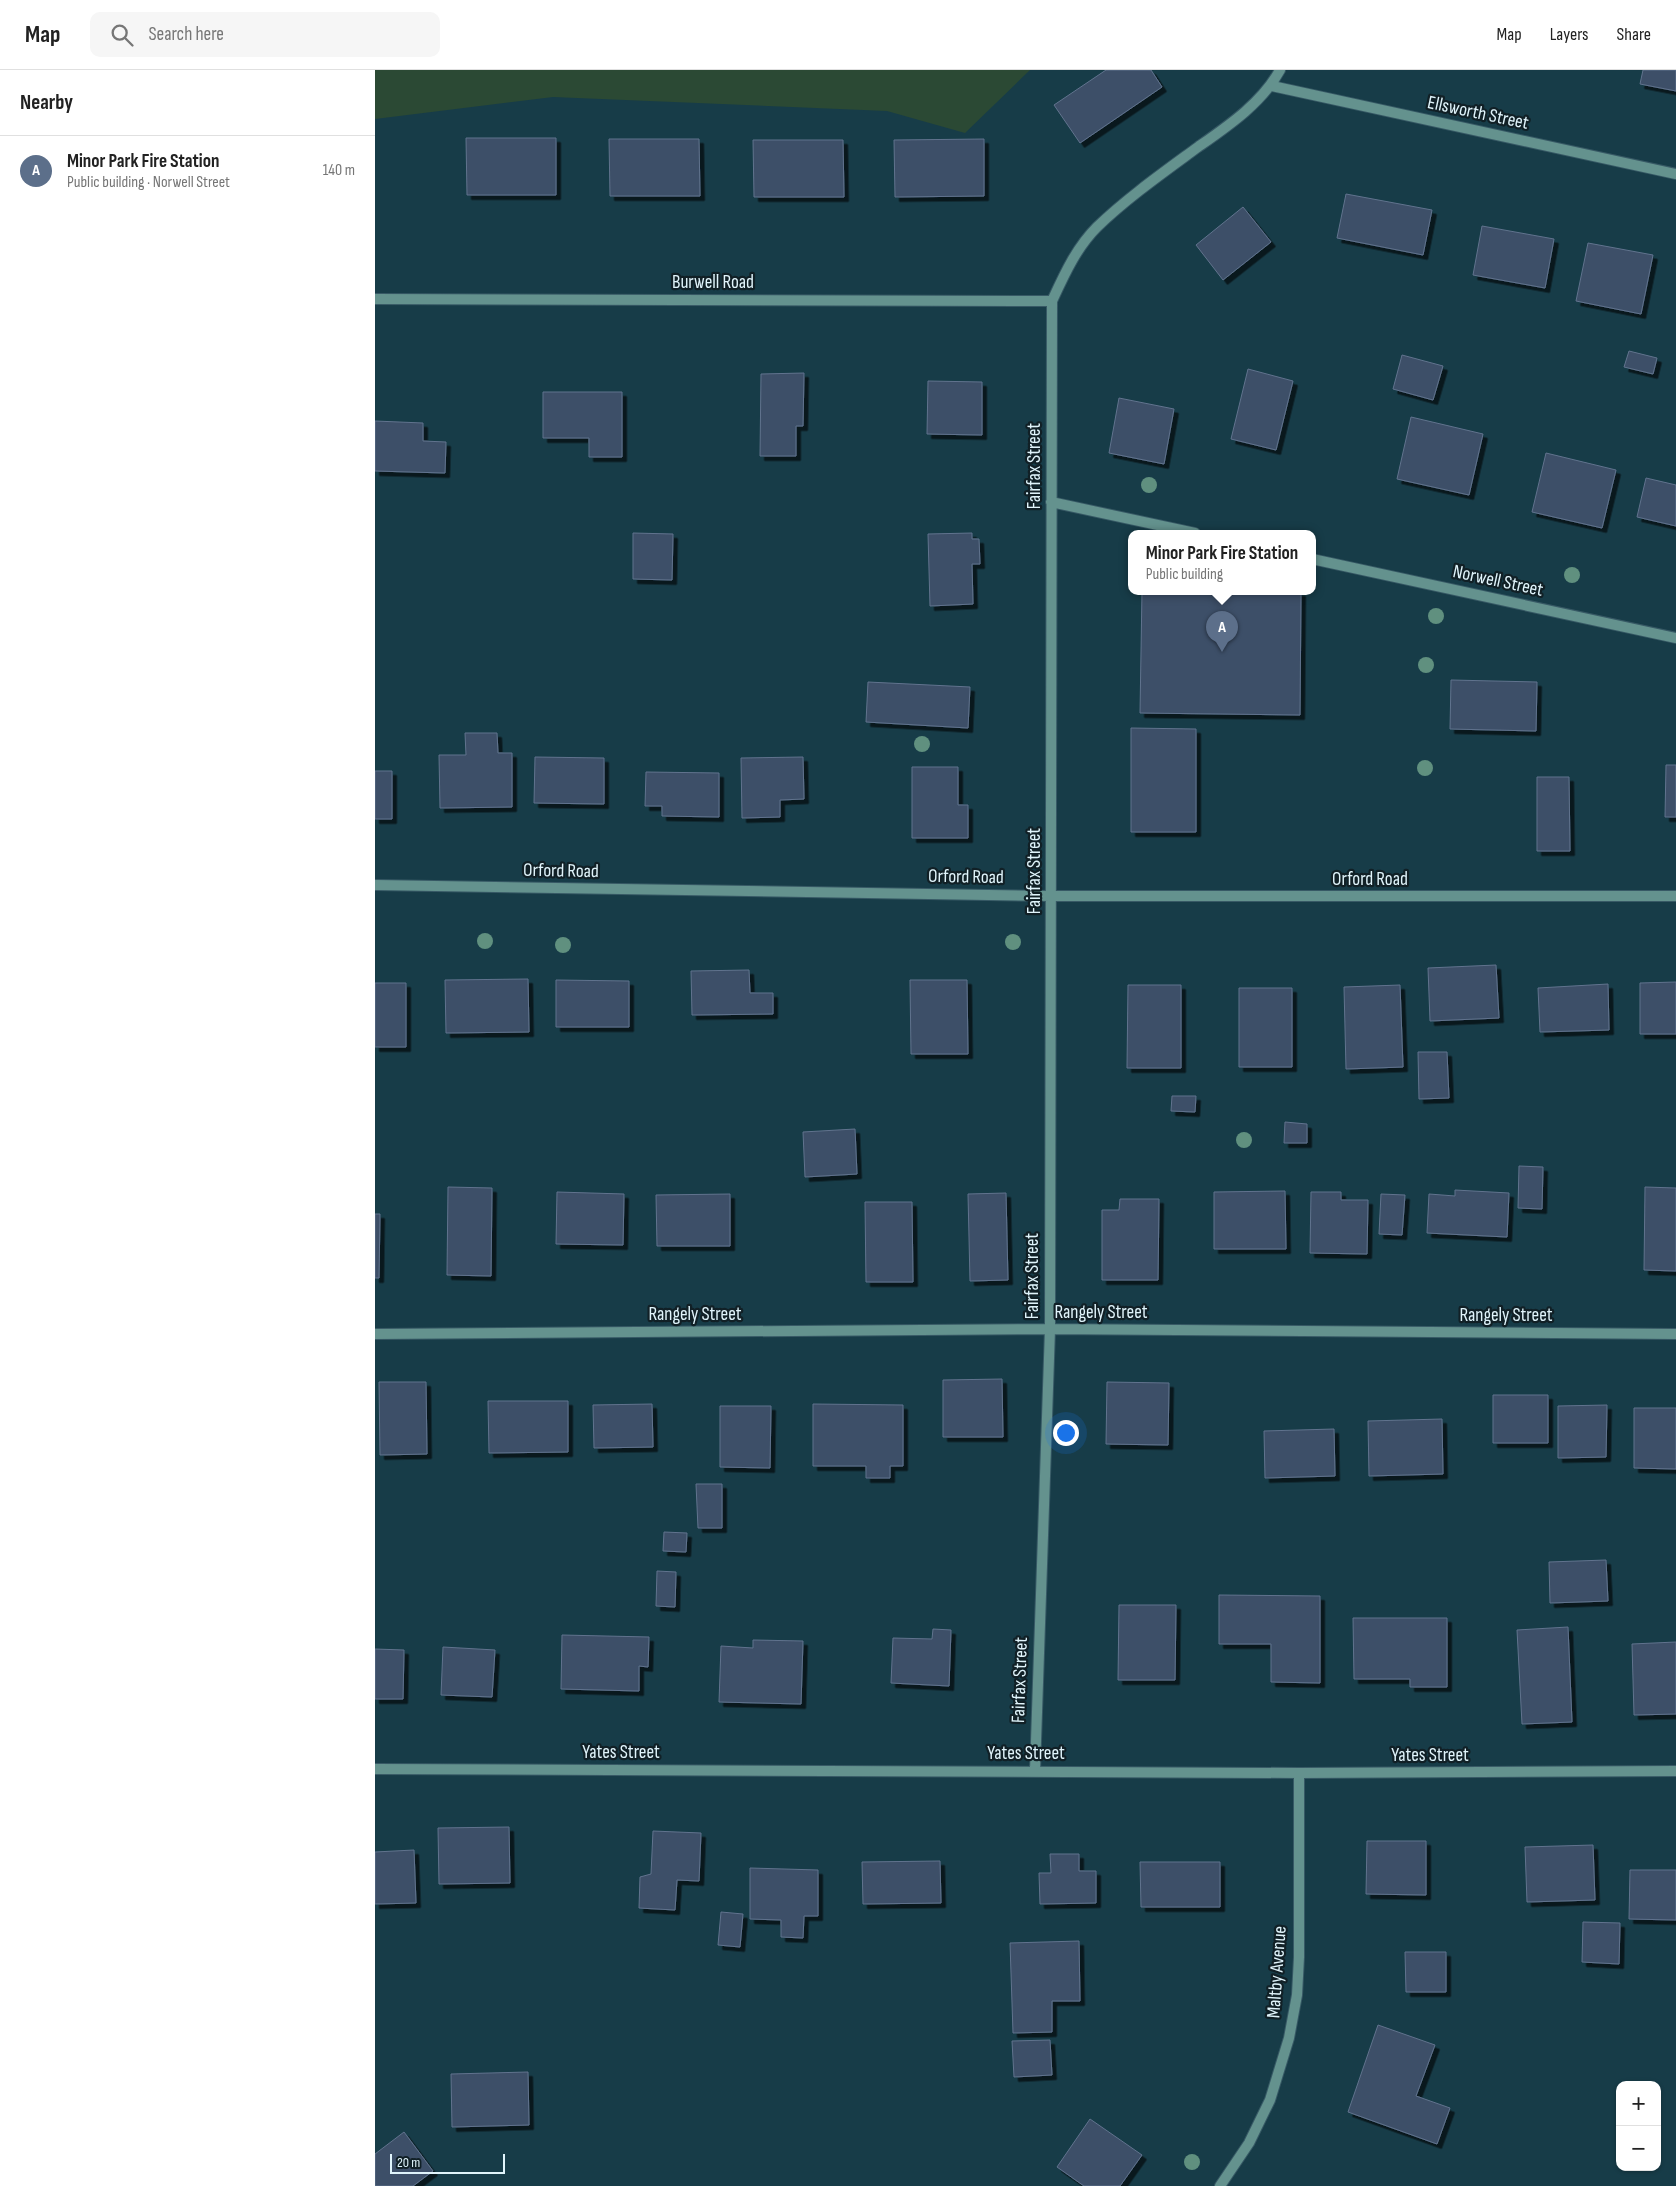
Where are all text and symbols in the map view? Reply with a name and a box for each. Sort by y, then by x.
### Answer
search box [90,12,440,57]
text: Map [25,20,60,49]
icon: search [108,21,136,49]
text: Search here [148,23,224,46]
text: Map [1497,24,1522,45]
text: Layers [1550,24,1589,45]
text: Share [1617,24,1651,45]
text: Nearby [20,90,73,115]
street label: Ellsworth Street [1425,91,1531,135]
text: Minor Park Fire Station [67,150,219,173]
text: A [32,161,40,180]
text: 140 m [323,161,355,180]
text: Public building · Norwell Street [67,173,230,192]
street label: Burwell Road [672,271,754,294]
street label: Fairfax Street [1023,423,1046,509]
popup [1128,530,1316,595]
text: Minor Park Fire Station [1146,542,1298,565]
street label: Norwell Street [1451,560,1545,602]
text: Public building [1146,565,1223,584]
pin: A [1206,611,1238,652]
street label: Fairfax Street [1023,828,1046,914]
street label: Orford Road [523,859,599,883]
street label: Orford Road [928,865,1004,889]
street label: Orford Road [1332,868,1408,891]
street label: Fairfax Street [1021,1233,1044,1319]
street label: Rangely Street [1054,1301,1148,1324]
street label: Rangely Street [648,1303,742,1326]
street label: Rangely Street [1459,1304,1553,1327]
your location [1053,1420,1079,1446]
street label: Fairfax Street [1007,1636,1033,1724]
street label: Yates Street [582,1741,660,1764]
street label: Yates Street [987,1742,1065,1765]
street label: Yates Street [1391,1744,1469,1767]
street label: Maltby Avenue [1262,1925,1292,2019]
map controls [1616,2081,1661,2171]
button: + [1616,2081,1661,2126]
button: − [1616,2126,1661,2171]
scale bar [390,2151,505,2174]
text: 20 m [397,2154,420,2171]

